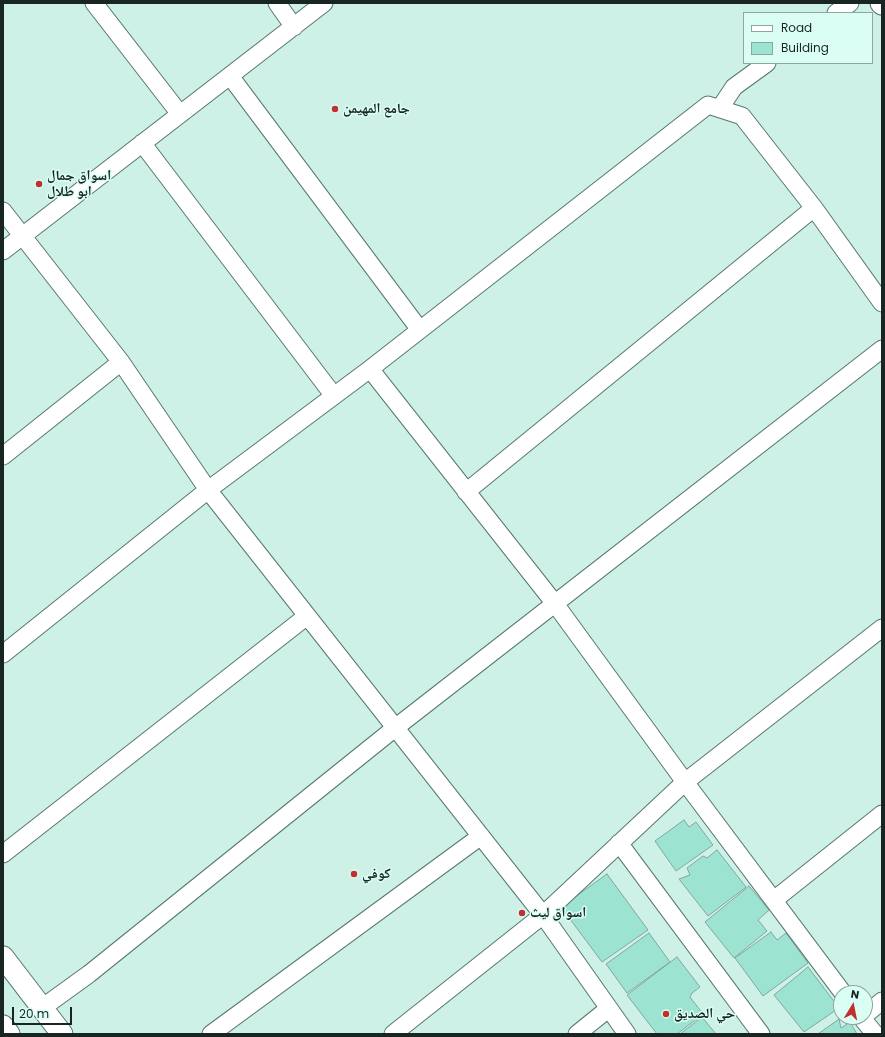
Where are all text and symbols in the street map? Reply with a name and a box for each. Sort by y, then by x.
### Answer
legend [743,12,873,64]
text: Road [781,19,812,36]
text: Building [781,39,829,56]
place label: جامع المهيمن [343,101,410,117]
marker: جامع المهيمن [330,104,340,114]
place label: اسواق جمال ابو طلال [47,168,111,200]
marker: اسواق جمال ابو طلال [34,179,44,189]
place label: كوفي [362,866,391,882]
marker: كوفي [349,869,359,879]
place label: اسواق ليث [530,905,586,921]
marker: اسواق ليث [517,908,527,918]
north arrow [833,985,873,1025]
text: N [849,986,860,1003]
scale bar [14,999,74,1025]
text: 20 m [19,1005,49,1022]
place label: حي الصديق [674,1006,735,1022]
marker: حي الصديق [661,1009,671,1019]

